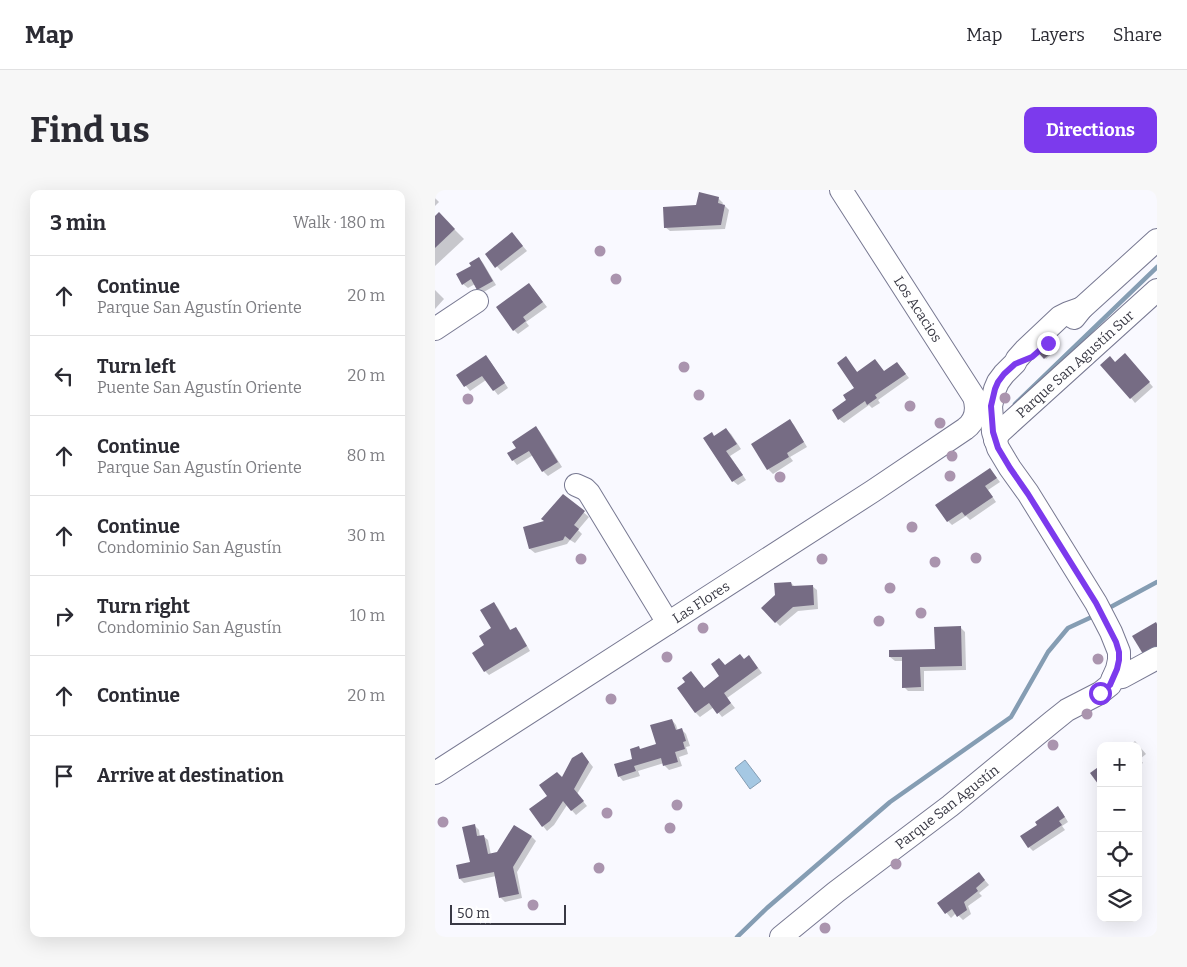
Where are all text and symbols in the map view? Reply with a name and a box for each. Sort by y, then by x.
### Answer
text: Map [25,21,74,49]
text: Map [966,24,1002,46]
text: Layers [1030,24,1085,46]
text: Share [1113,24,1162,46]
button: Directions [1024,107,1157,153]
text: Find us [30,109,150,151]
text: 3 min [50,210,106,236]
text: Walk · 180 m [293,213,385,232]
street label: Los Acacios [890,273,945,345]
text: Continue [97,275,180,298]
icon: ahead [50,282,78,310]
text: 20 m [348,286,385,305]
text: Parque San Agustín Oriente [97,298,302,317]
street label: Parque San Agustín Sur [1013,307,1138,422]
route end [1037,332,1060,355]
text: Turn left [97,355,176,378]
icon: left [50,362,78,390]
text: 20 m [348,366,385,385]
text: Puente San Agustín Oriente [97,378,302,397]
text: Continue [97,435,180,458]
icon: ahead [50,442,78,470]
text: 80 m [347,446,385,465]
text: Parque San Agustín Oriente [97,458,302,477]
text: Continue [97,515,180,538]
icon: ahead [50,522,78,550]
text: 30 m [347,526,385,545]
text: Condominio San Agustín [97,538,282,557]
street label: Las Flores [670,578,733,627]
text: Turn right [97,595,190,618]
icon: right [50,602,78,630]
text: 10 m [350,606,385,625]
text: Condominio San Agustín [97,618,282,637]
icon: ahead [50,682,78,710]
route start [1089,682,1112,705]
text: Continue [97,684,180,707]
text: 20 m [348,686,385,705]
map controls [1097,742,1142,922]
button: + [1097,742,1142,787]
icon: arrive [50,762,78,790]
street label: Parque San Agustín [892,762,1003,853]
text: Arrive at destination [97,764,284,787]
button: − [1097,787,1142,832]
button: locate [1097,832,1142,877]
button: layers [1097,877,1142,922]
scale bar [450,902,566,925]
text: 50 m [457,905,490,922]

